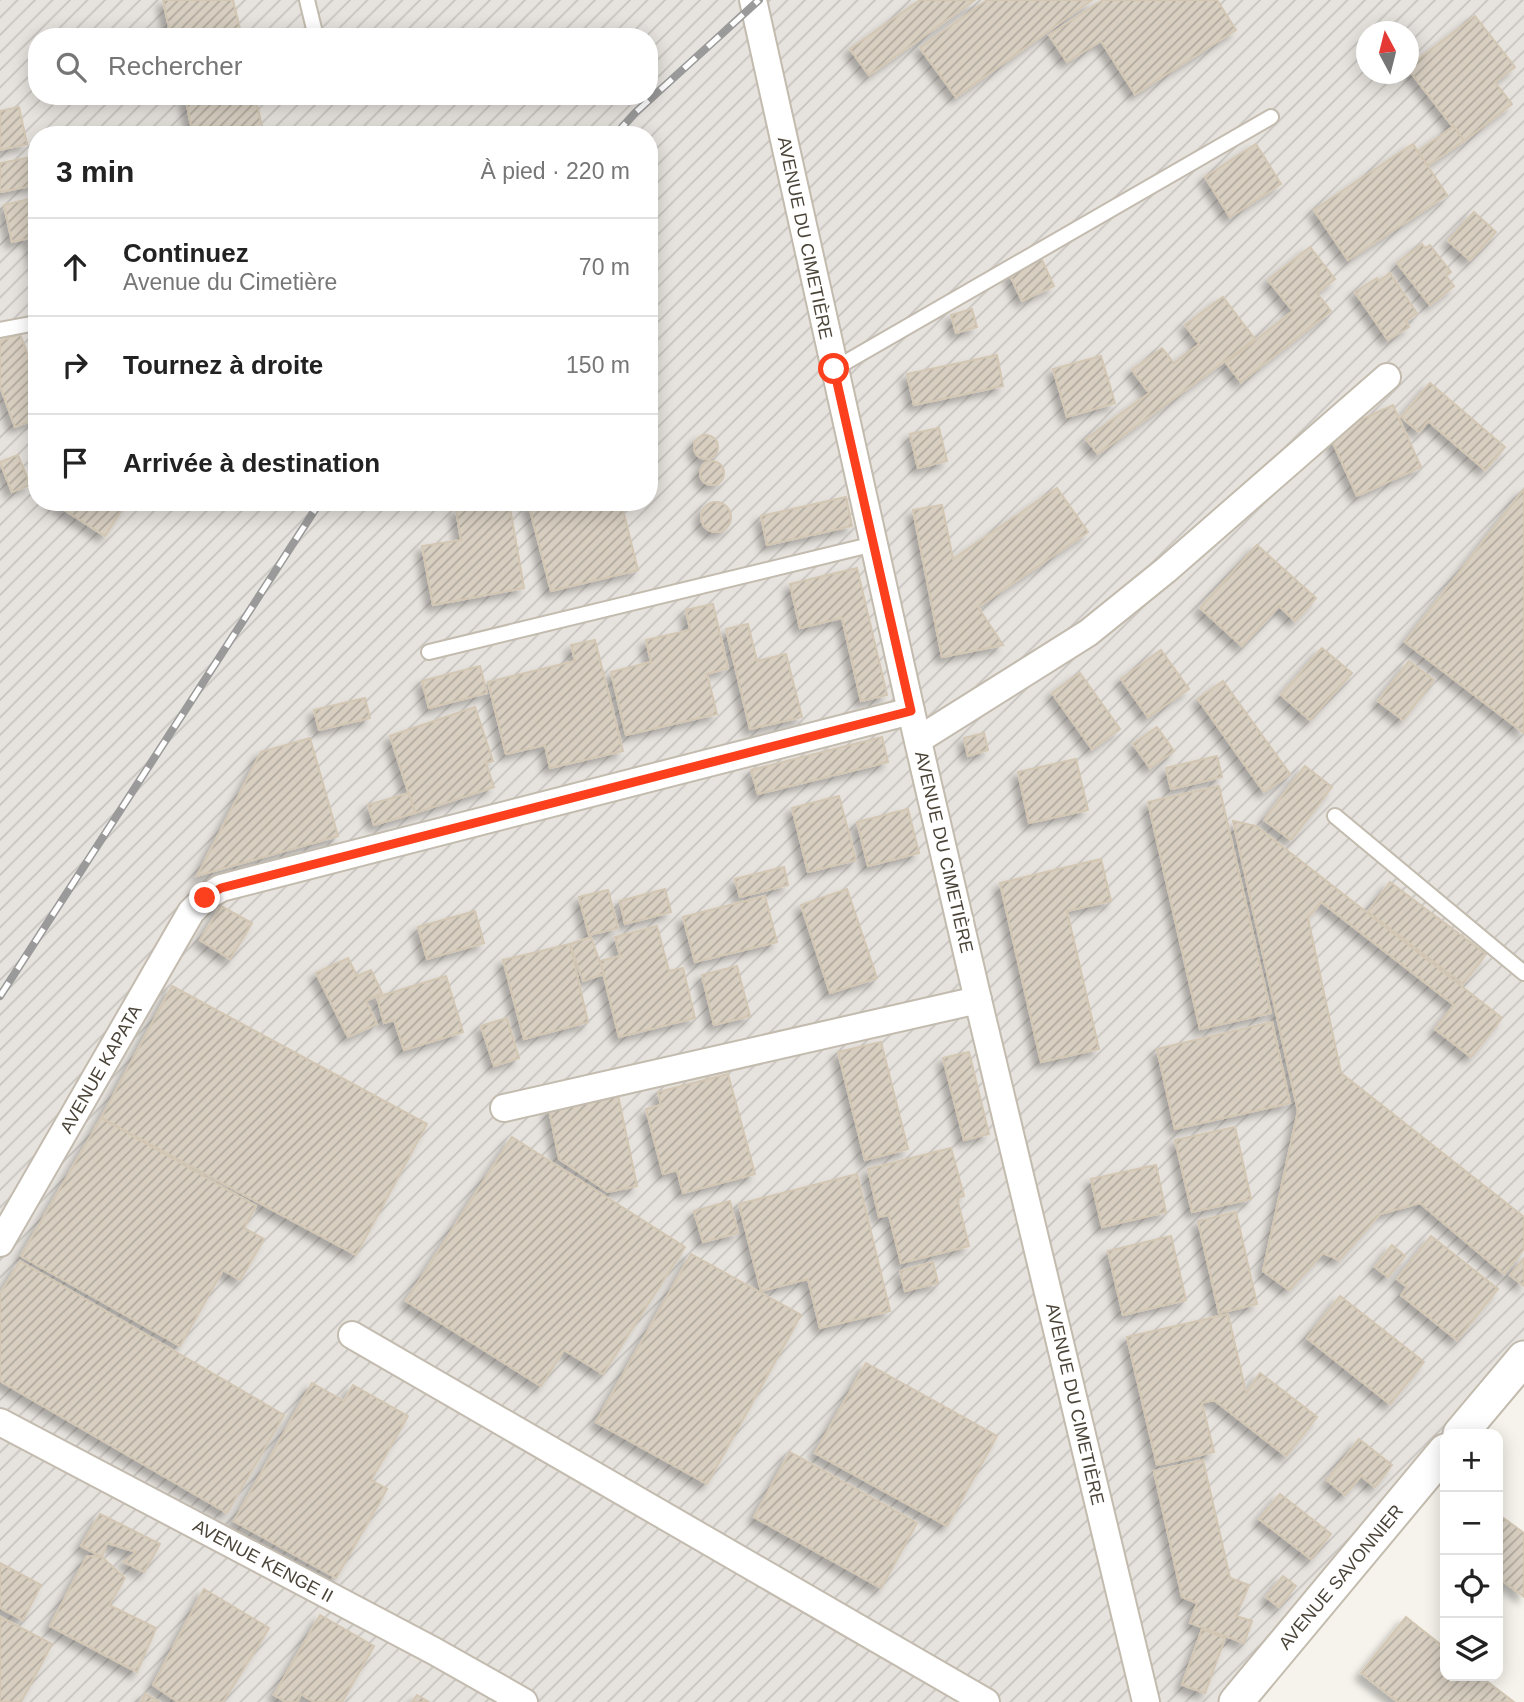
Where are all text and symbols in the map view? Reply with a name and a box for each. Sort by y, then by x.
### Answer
north arrow [1356,21,1419,84]
search box [28,28,658,105]
icon: search [52,48,90,86]
text: Rechercher [108,51,242,81]
street label: AVENUE DU CIMETIÈRE [774,135,836,341]
text: 3 min [56,155,134,188]
text: À pied · 220 m [480,158,630,184]
text: Continuez [123,238,249,268]
icon: ahead [56,248,94,286]
text: 70 m [579,254,630,280]
text: Avenue du Cimetière [123,269,337,295]
icon: right [56,346,94,384]
text: Tournez à droite [123,350,323,380]
text: 150 m [566,352,630,378]
route start [818,353,849,384]
icon: arrive [56,444,94,482]
text: Arrivée à destination [123,448,380,478]
street label: AVENUE DU CIMETIÈRE [911,749,977,955]
route end [189,882,220,913]
street label: AVENUE KAPATA [56,1001,146,1137]
street label: AVENUE DU CIMETIÈRE [1042,1301,1108,1507]
map controls [1440,1429,1503,1681]
button: + [1440,1429,1503,1492]
button: − [1440,1492,1503,1555]
street label: AVENUE SAVONNIER [1275,1501,1407,1653]
street label: AVENUE KENGE II [190,1516,336,1606]
button: locate [1440,1555,1503,1618]
button: layers [1440,1618,1503,1681]

